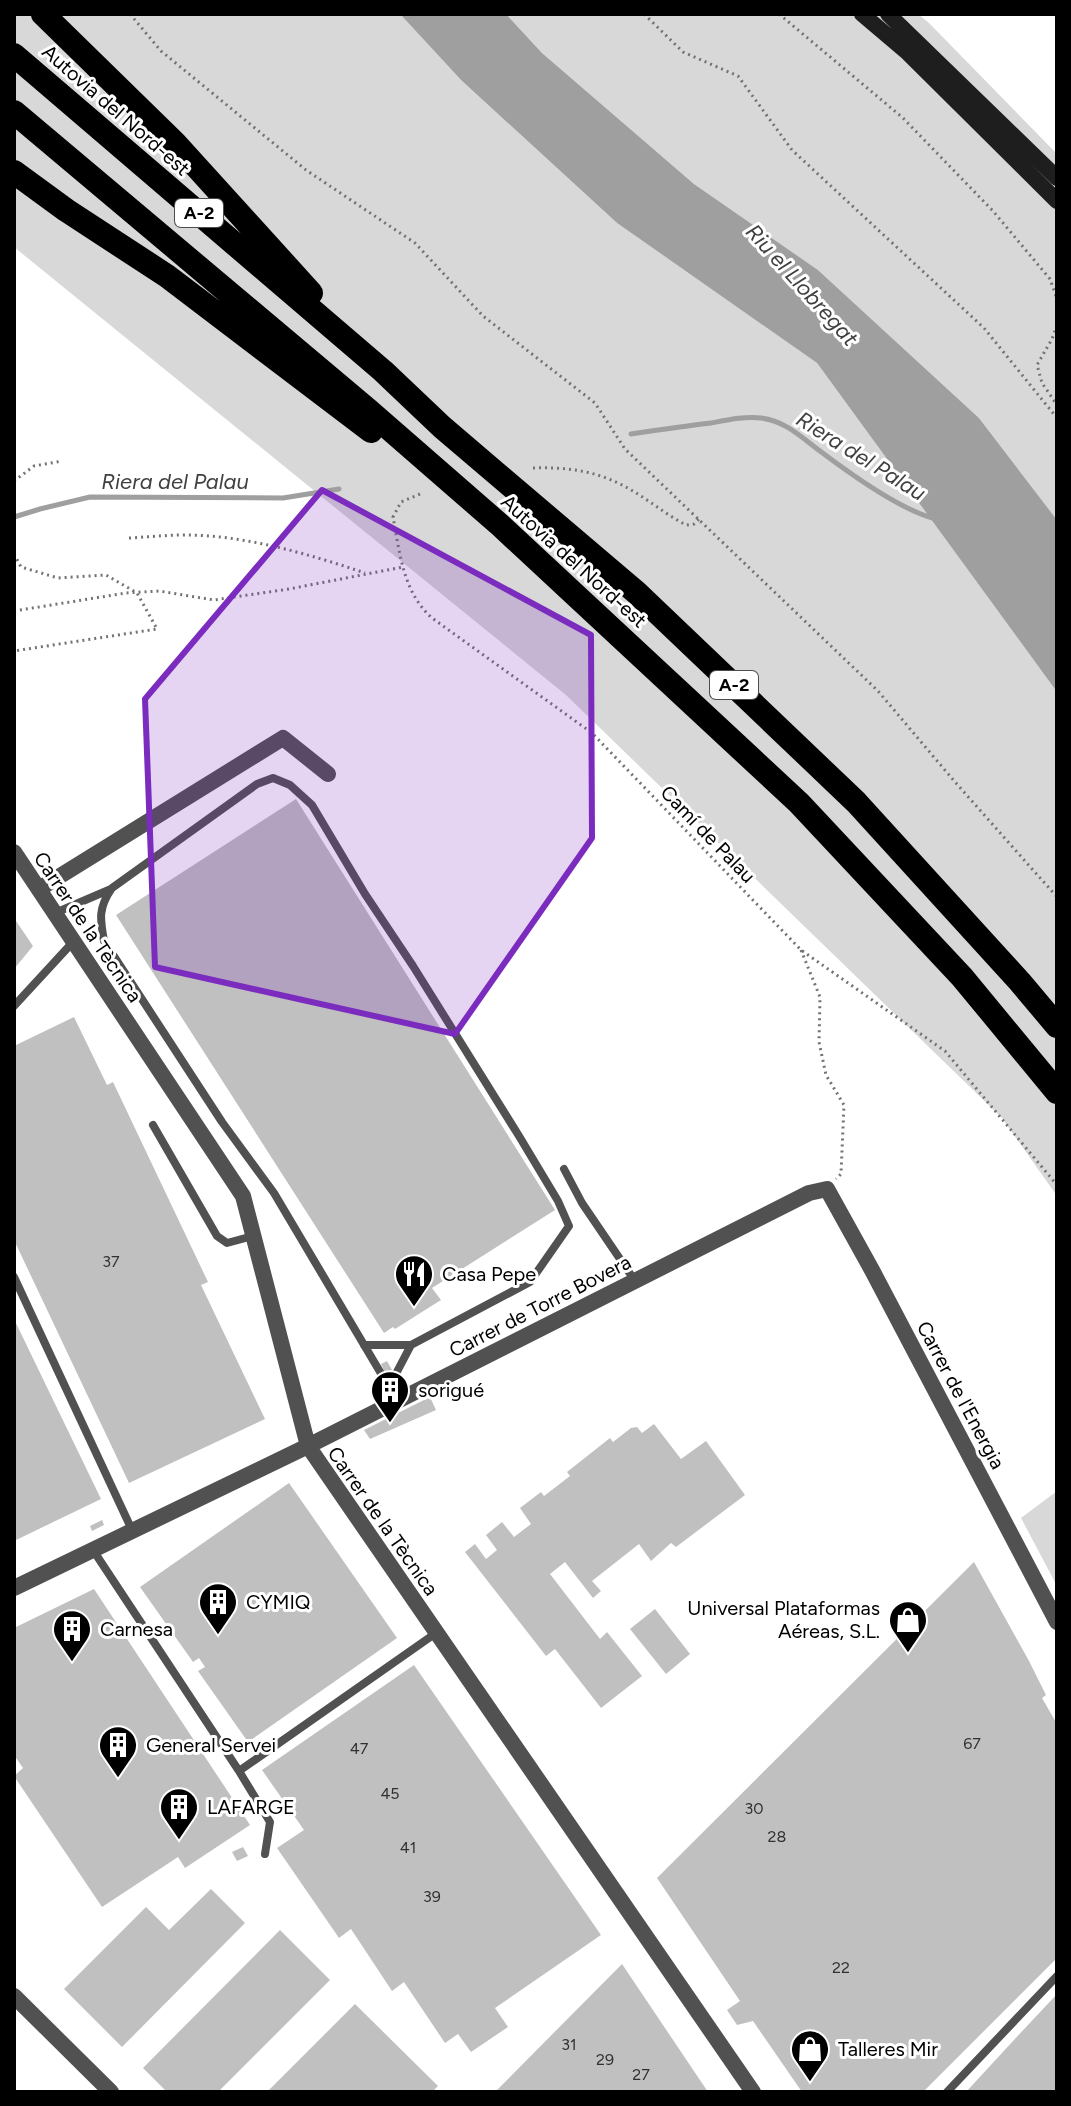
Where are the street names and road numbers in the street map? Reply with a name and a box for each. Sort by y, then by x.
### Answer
street label: Autovia del Nord-est [37,39,195,181]
road number: A-2 [175,199,223,227]
street label: Autovia del Nord-est [496,489,652,633]
road number: A-2 [710,671,758,699]
street label: Camí de Palau [656,780,760,888]
street label: Carrer de la Tècnica [29,847,147,1007]
street label: Carrer de Torre Bovera [445,1250,635,1362]
street label: Carrer de l'Energia [912,1317,1010,1473]
street label: Carrer de la Tècnica [323,1442,443,1600]

